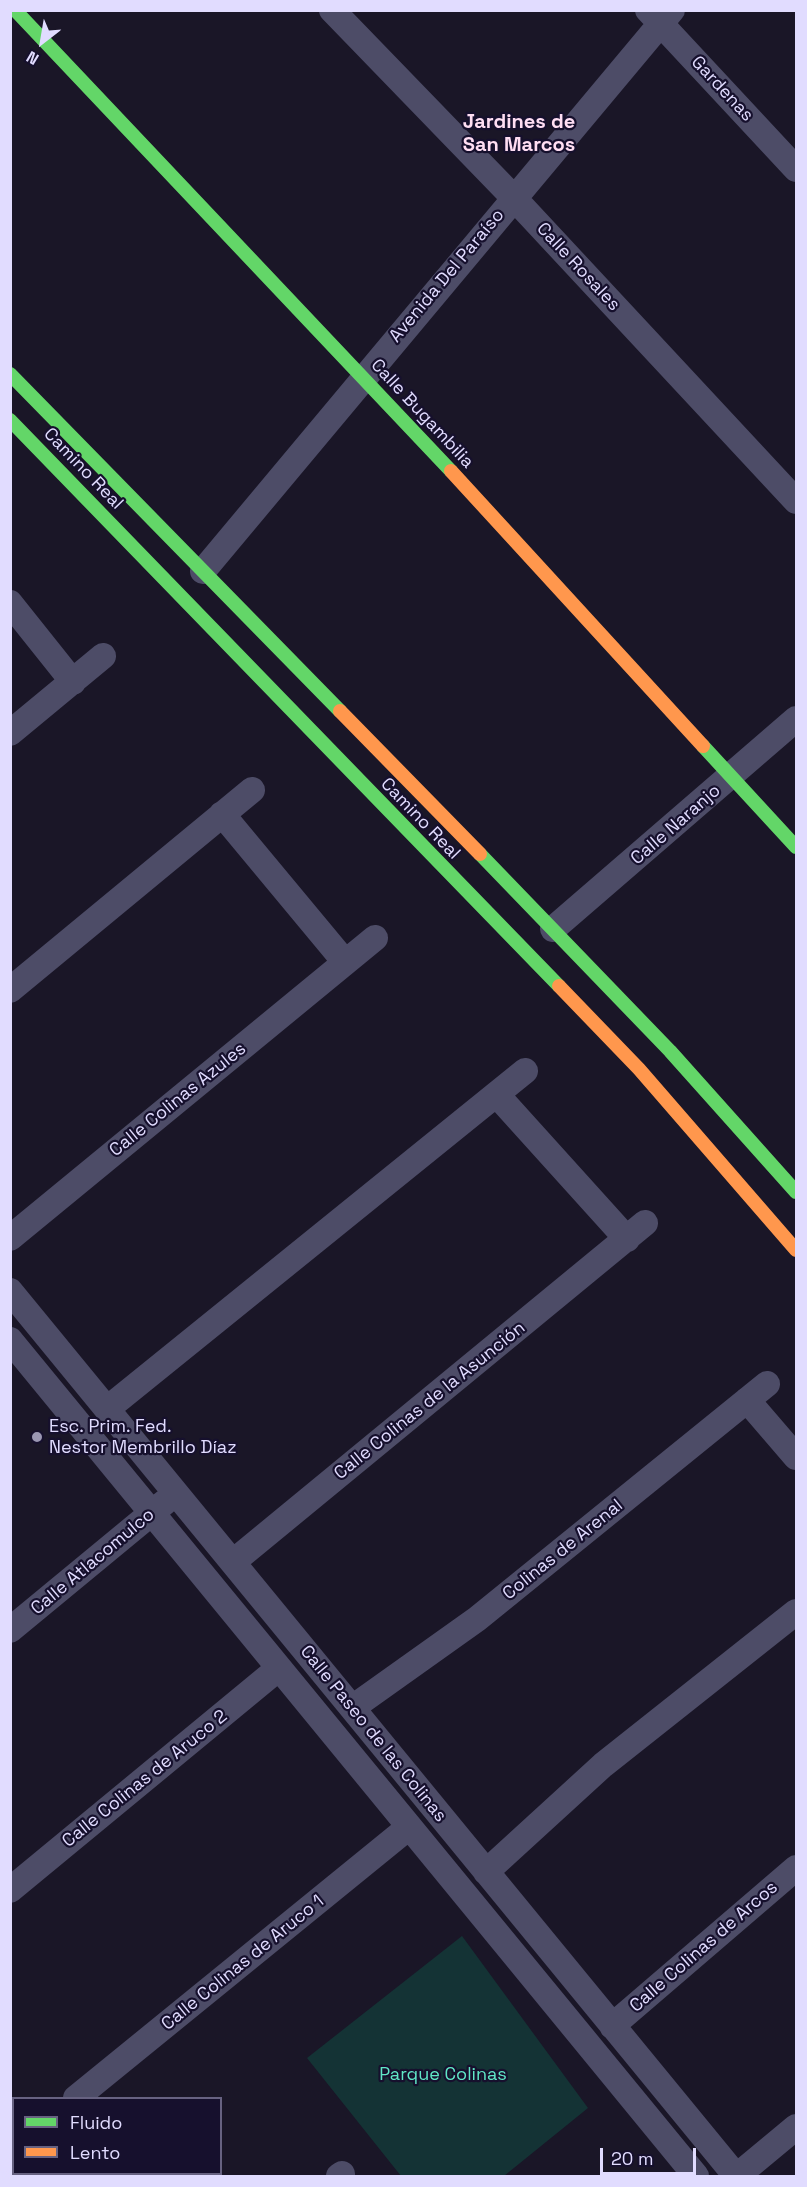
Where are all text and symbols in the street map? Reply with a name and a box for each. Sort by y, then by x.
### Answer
north arrow [12,12,72,72]
text: N [22,46,42,70]
street label: Gardenas [686,52,758,126]
district label: Jardines de San Marcos [463,111,575,158]
street label: Avenida Del Paraíso [385,205,509,347]
street label: Calle Rosales [532,218,624,316]
street label: Calle Bugambilia [366,355,478,473]
street label: Camino Real [39,424,127,514]
street label: Camino Real [376,774,464,864]
street label: Calle Naranjo [627,780,725,870]
street label: Calle Colinas Azules [105,1038,251,1162]
street label: Calle Colinas de la Asunción [330,1317,530,1485]
place label: Esc. Prim. Fed. Nestor Membrillo Díaz [49,1416,237,1458]
marker: Esc. Prim. Fed. Nestor Membrillo Díaz [30,1430,44,1444]
street label: Colinas de Arenal [499,1495,627,1605]
street label: Calle Atlacomulco [27,1504,159,1620]
street label: Calle Paseo de las Colinas [295,1641,451,1827]
street label: Calle Colinas de Aruco 2 [58,1706,232,1852]
street label: Calle Colinas de Arcos [626,1877,782,2017]
street label: Calle Colinas de Aruco 1 [157,1891,329,2035]
park label: Parque Colinas [379,2064,507,2086]
legend [12,2097,222,2175]
text: Fluido [70,2111,122,2134]
scale bar [603,2136,699,2174]
text: Lento [70,2141,120,2164]
text: 20 m [611,2147,654,2170]

